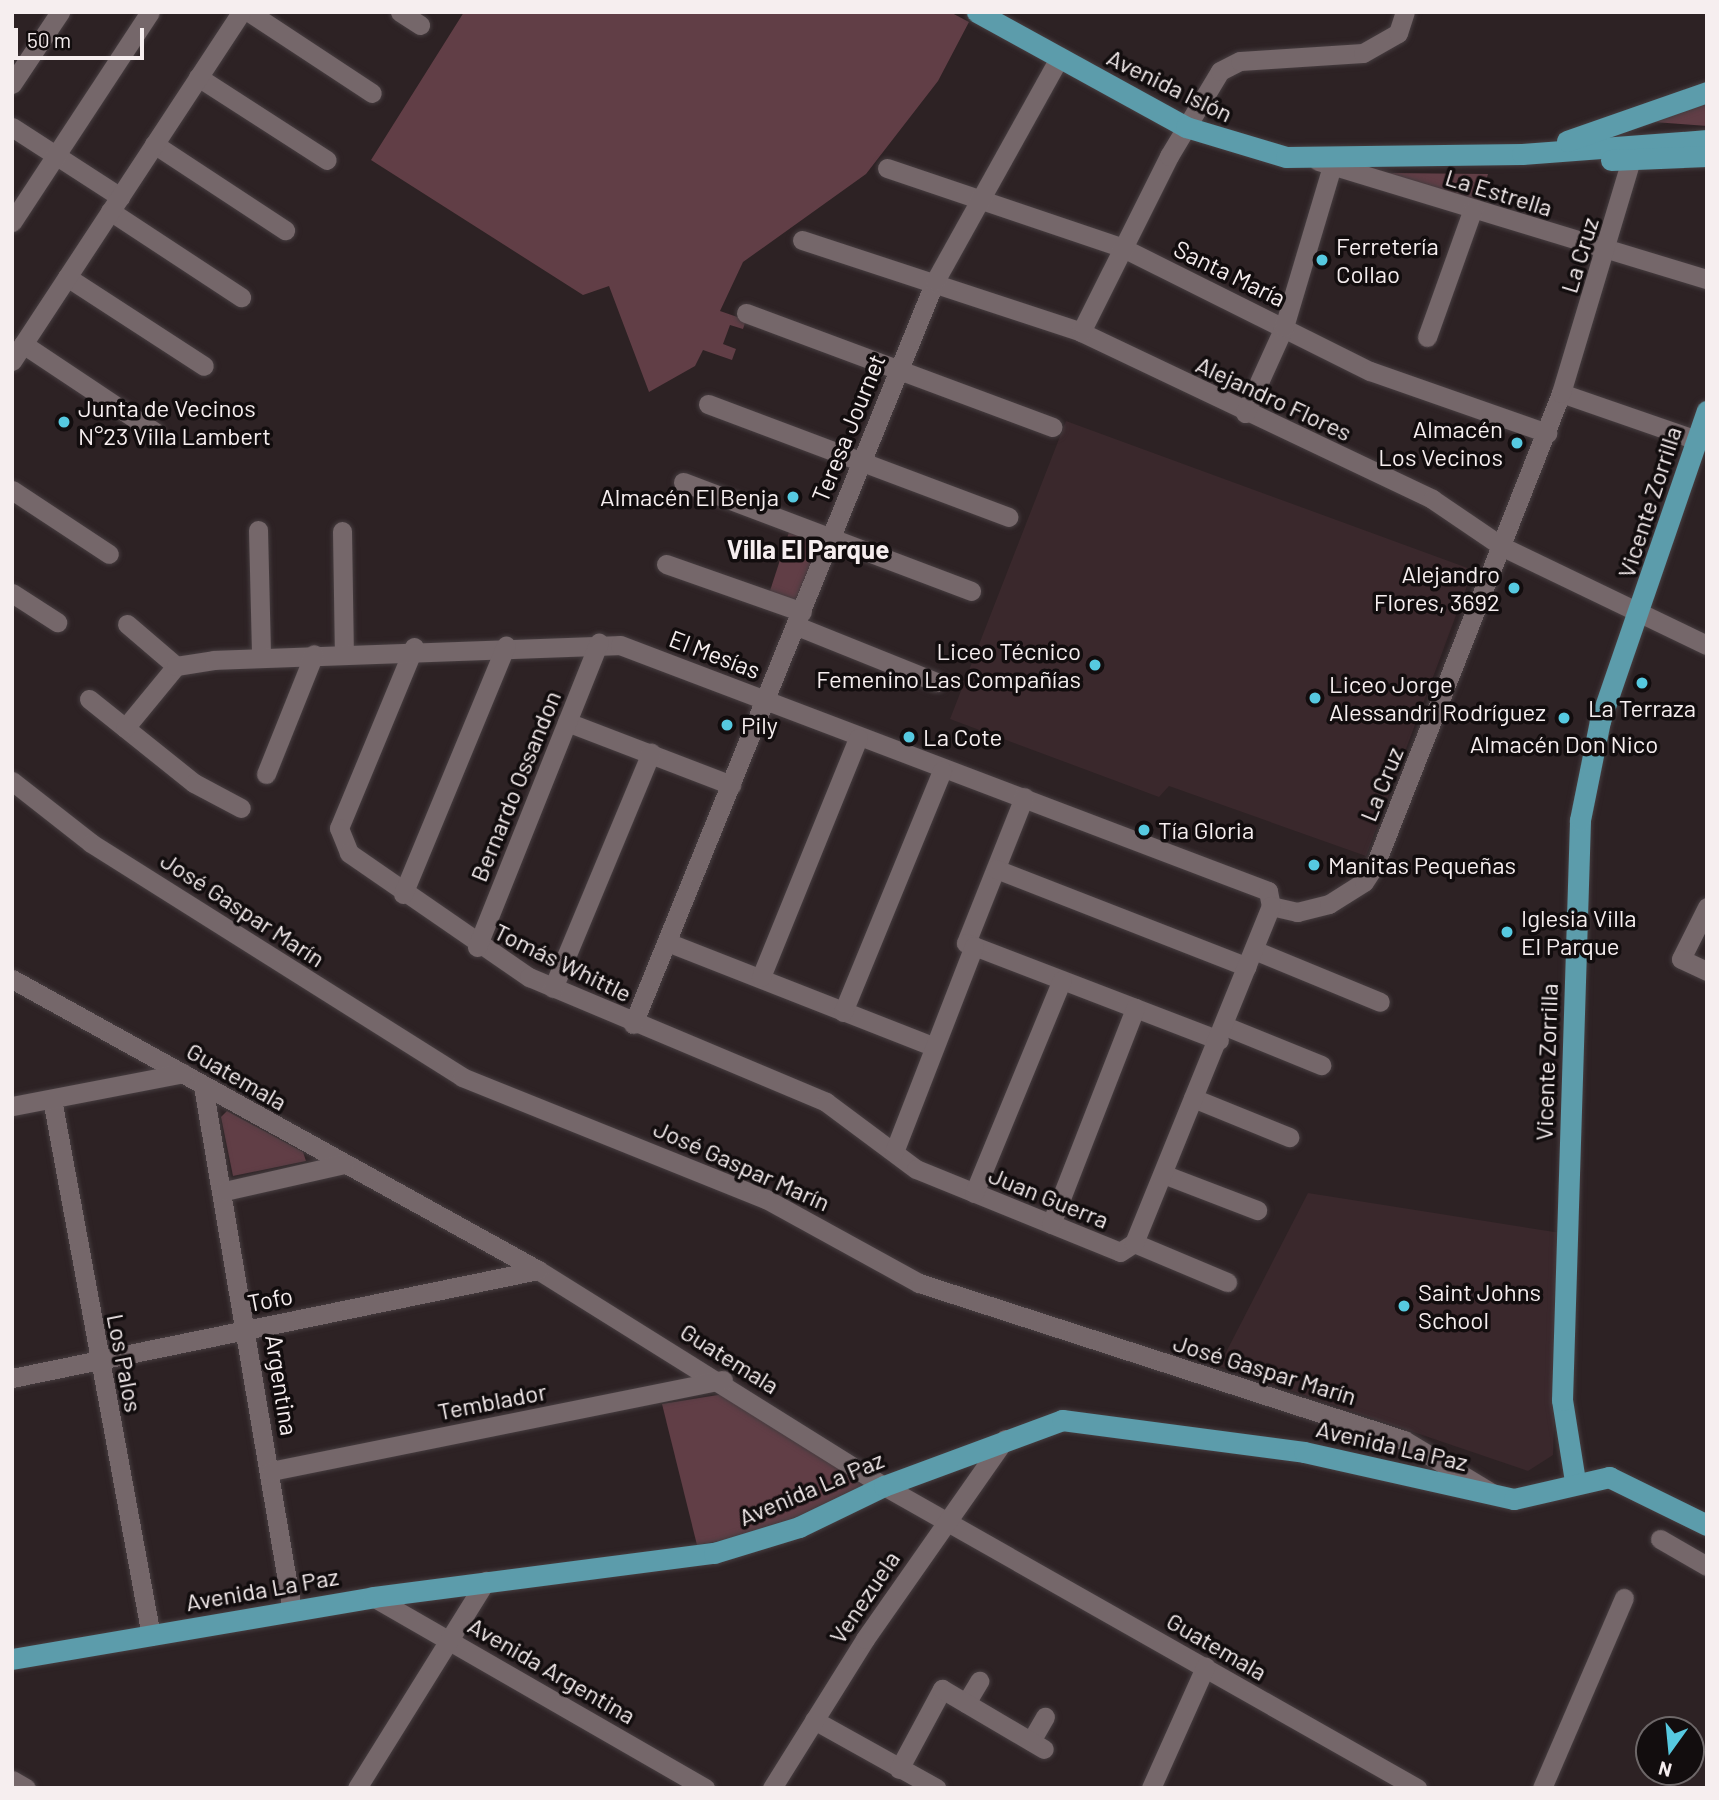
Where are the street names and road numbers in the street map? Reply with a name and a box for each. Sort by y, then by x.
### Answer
street label: Avenida Islón [1103,42,1237,128]
street label: La Estrella [1442,162,1556,222]
street label: La Cruz [1554,214,1604,296]
street label: Santa María [1170,234,1290,312]
street label: Alejandro Flores [1192,349,1356,447]
street label: Teresa Journet [805,350,891,506]
street label: Vicente Zorrilla [1611,423,1687,581]
street label: El Mesías [665,624,765,684]
street label: Bernardo Ossandon [464,686,566,886]
street label: La Cruz [1353,743,1409,825]
street label: José Gaspar Marín [156,845,330,973]
street label: Tomás Whittle [490,916,636,1008]
street label: Vicente Zorrilla [1529,983,1563,1141]
street label: Guatemala [182,1036,292,1116]
street label: José Gaspar Marín [650,1113,834,1217]
street label: Juan Guerra [985,1160,1113,1234]
street label: Tofo [245,1281,295,1317]
street label: Los Palos [101,1311,149,1415]
street label: Guatemala [675,1316,785,1400]
street label: José Gaspar Marín [1170,1328,1360,1410]
street label: Argentina [260,1333,304,1437]
street label: Temblador [435,1376,549,1426]
street label: Avenida La Paz [1313,1414,1471,1476]
street label: Avenida La Paz [734,1445,888,1531]
street label: Venezuela [823,1545,905,1649]
street label: Avenida La Paz [183,1561,341,1617]
street label: Guatemala [1162,1606,1272,1686]
street label: Avenida Argentina [463,1610,641,1730]

